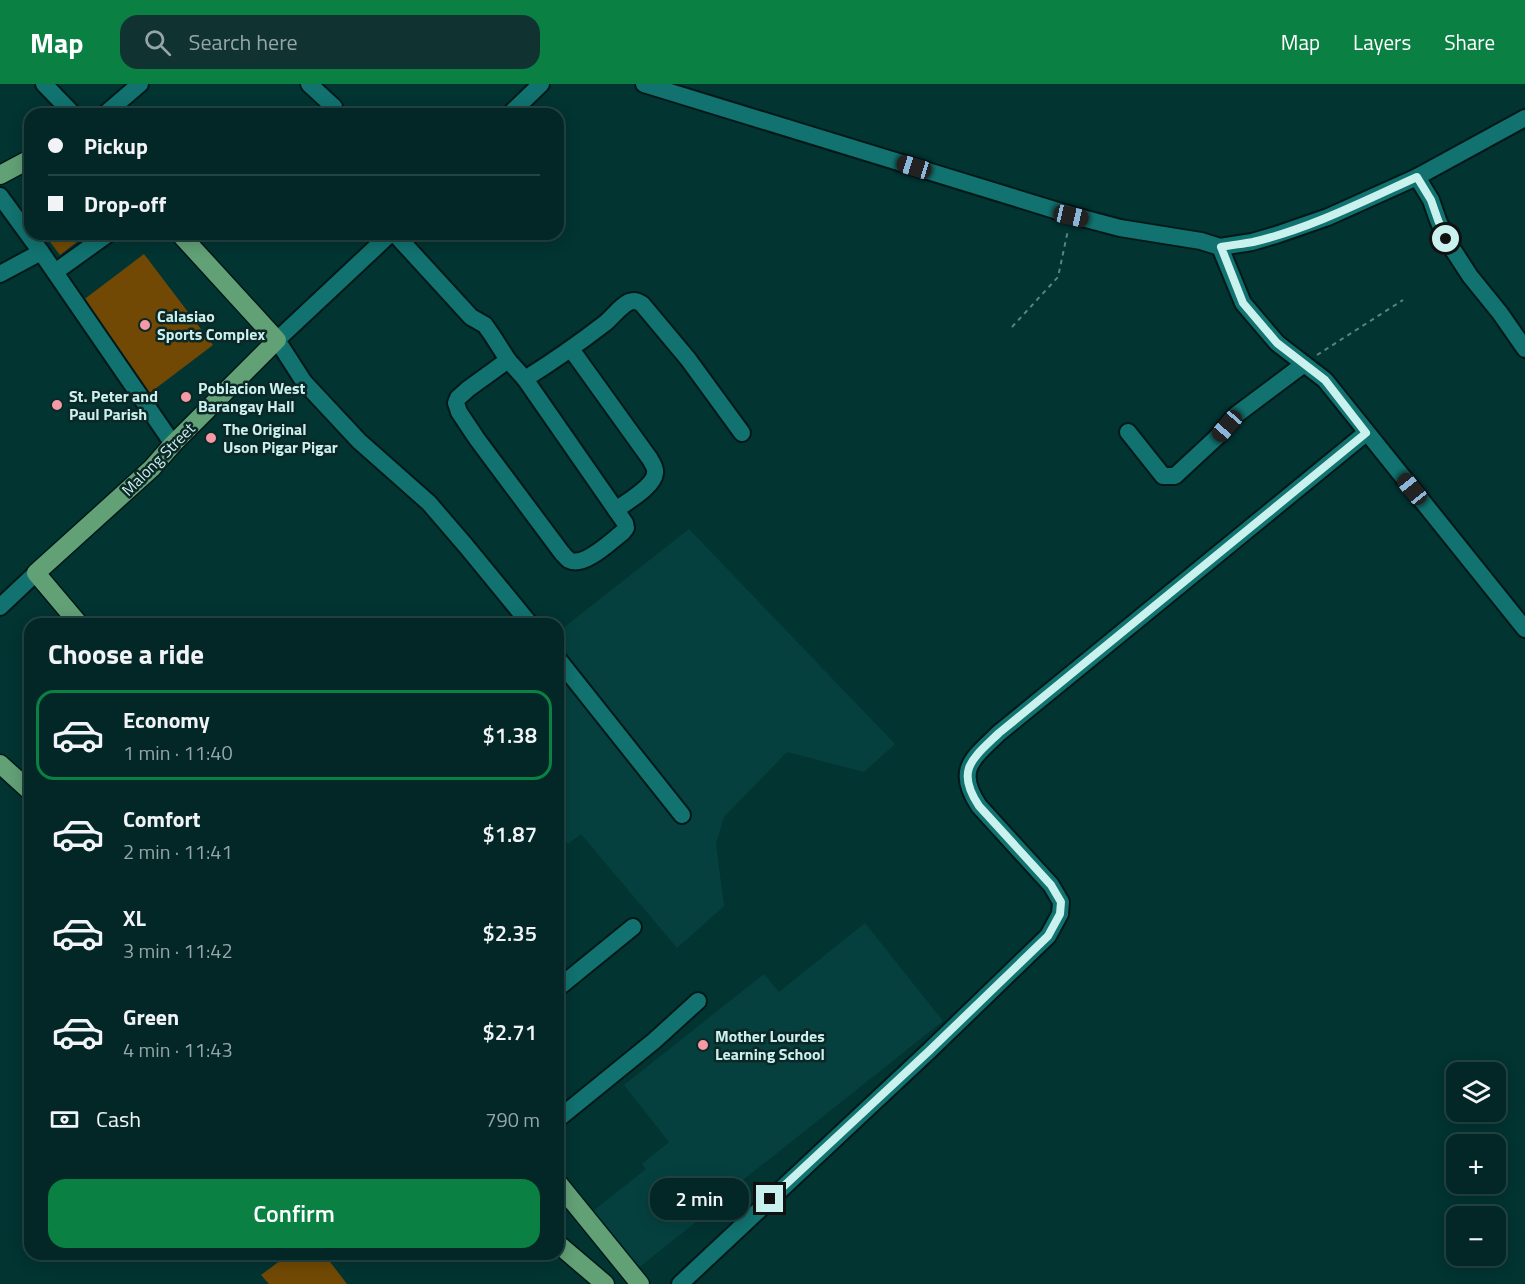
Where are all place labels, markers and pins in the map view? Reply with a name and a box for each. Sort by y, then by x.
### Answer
place label: Calasiao Sports Complex [157,304,265,346]
marker: Calasiao Sports Complex [138,318,152,332]
place label: Poblacion West Barangay Hall [198,376,306,418]
place label: St. Peter and Paul Parish [69,384,158,426]
marker: Poblacion West Barangay Hall [179,390,193,404]
marker: St. Peter and Paul Parish [50,398,64,412]
place label: The Original Uson Pigar Pigar [223,417,338,459]
marker: The Original Uson Pigar Pigar [204,431,218,445]
place label: Mother Lourdes Learning School [715,1024,825,1066]
marker: Mother Lourdes Learning School [696,1038,710,1052]

